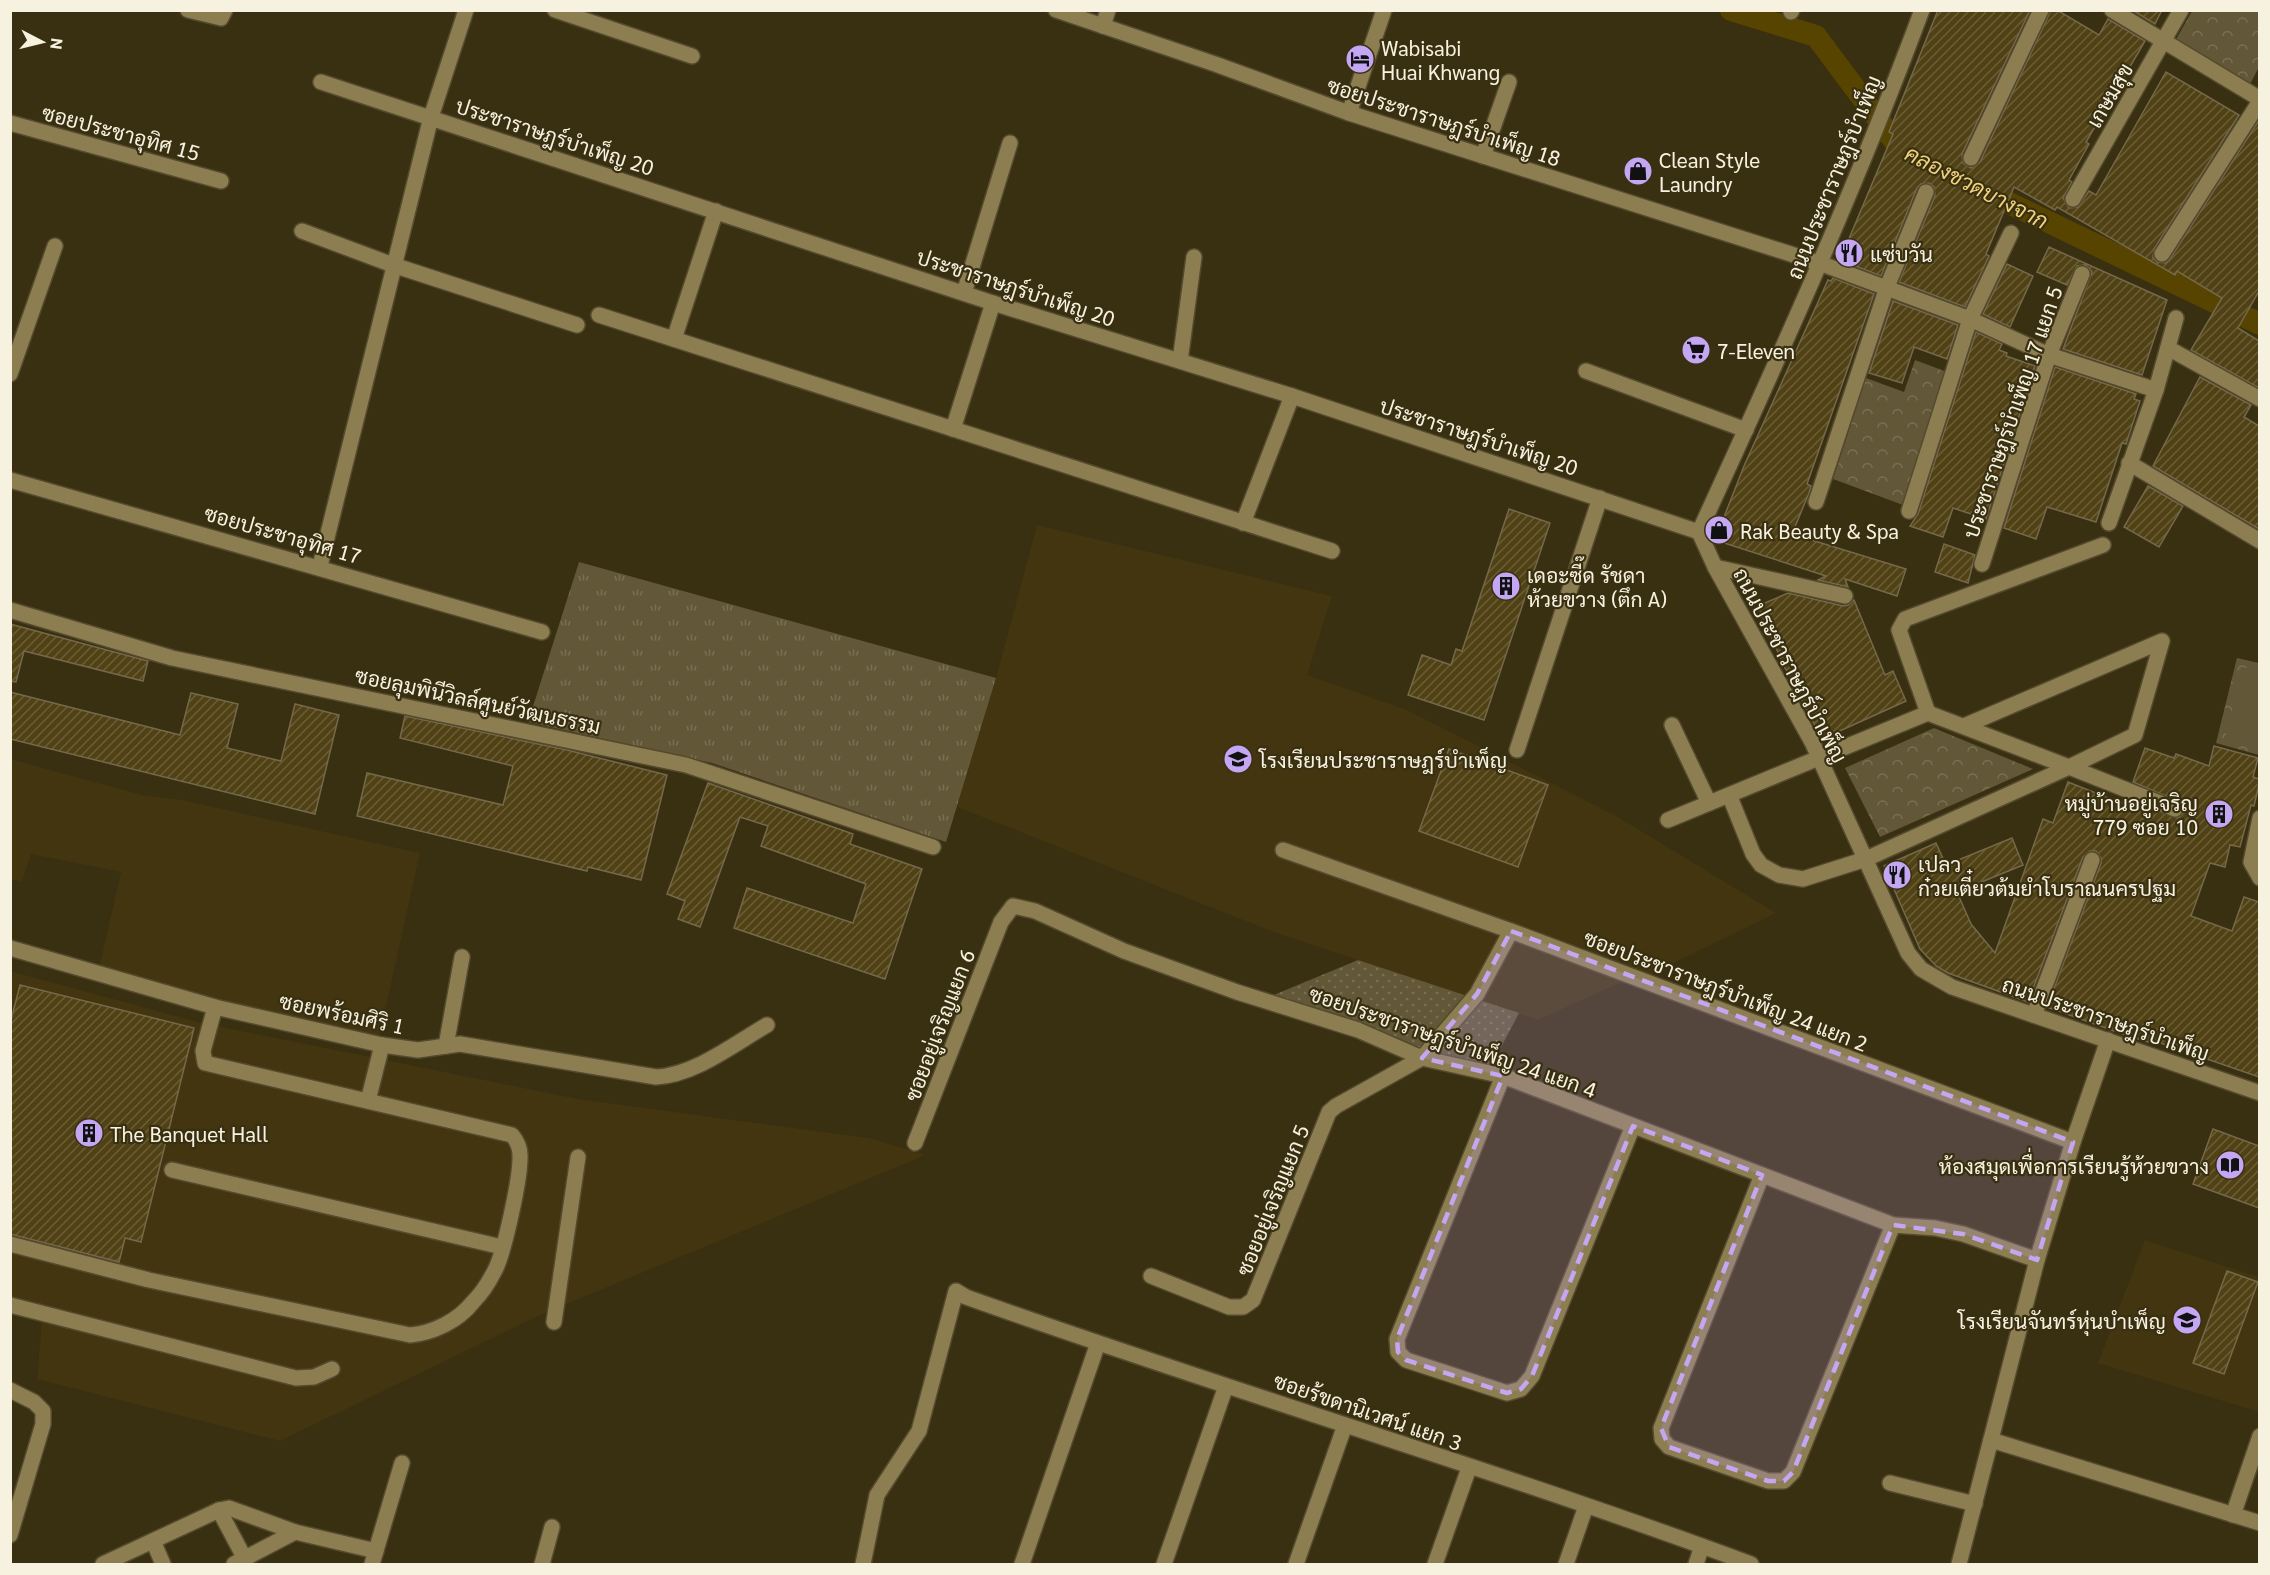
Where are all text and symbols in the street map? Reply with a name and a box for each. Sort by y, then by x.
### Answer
north arrow [12,12,72,72]
place label: Wabisabi Huai Khwang [1381,34,1500,85]
text: N [46,37,68,51]
hotel icon: Wabisabi Huai Khwang [1344,43,1376,75]
street label: เกษมสุข [2080,58,2140,133]
street label: ซอยประชาราษฎร์บำเพ็ญ 18 [1323,70,1564,173]
street label: ถนนประชาราษฎร์บำเพ็ญ [1780,71,1888,284]
street label: ประชาราษฎร์บำเพ็ญ 20 [452,91,657,183]
street label: ซอยประชาอุทิศ 15 [39,98,203,168]
water label: คลองชวดบางจาก [1901,138,2053,234]
place label: Clean Style Laundry [1659,146,1760,197]
shop icon: Clean Style Laundry [1622,155,1654,187]
restaurant icon: แซ่บวัน [1833,237,1865,269]
place label: แซ่บวัน [1870,240,1933,267]
street label: ประชาราษฎร์บำเพ็ญ 20 [913,242,1118,334]
street label: ประชาราษฎร์บำเพ็ญ 17 แยก 5 [1956,282,2070,542]
supermarket icon: 7-Eleven [1680,334,1712,366]
place label: 7-Eleven [1717,337,1795,364]
street label: ประชาราษฎร์บำเพ็ญ 20 [1376,391,1581,483]
street label: ซอยประชาอุทิศ 17 [201,499,365,571]
shop icon: Rak Beauty & Spa [1703,514,1735,546]
place label: Rak Beauty & Spa [1740,517,1899,544]
place label: เดอะซี๊ด รัชดา ห้วยขวาง (ตึก A) [1527,556,1667,612]
street label: ถนนประชาราษฎร์บำเพ็ญ [1726,563,1854,768]
building icon: เดอะซี๊ด รัชดา ห้วยขวาง (ตึก A) [1490,570,1522,602]
street label: ซอยลุมพินีวิลล์ศูนย์วัฒนธรรม [352,661,603,742]
school or university icon: โรงเรียนประชาราษฎร์บำเพ็ญ [1222,743,1254,775]
place label: โรงเรียนประชาราษฎร์บำเพ็ญ [1258,746,1507,775]
place label: หมู่บ้านอยู่เจริญ 779 ซอย 10 [2065,789,2198,840]
building icon: หมู่บ้านอยู่เจริญ 779 ซอย 10 [2203,798,2235,830]
place label: เปลว ก๋วยเตี๋ยวต้มยำโบราณนครปฐม [1918,850,2176,902]
restaurant icon: เปลว ก๋วยเตี๋ยวต้มยำโบราณนครปฐม [1881,859,1913,891]
street label: ซอยประชาราษฎร์บำเพ็ญ 24 แยก 2 [1580,923,1872,1059]
street label: ซอยอยู่เจริญแยก 6 [898,945,983,1106]
street label: ถนนประชาราษฎร์บำเพ็ญ [1998,970,2213,1068]
street label: ซอยประชาราษฎร์บำเพ็ญ 24 แยก 4 [1305,979,1600,1105]
street label: ซอยพร้อมศิริ 1 [277,987,407,1039]
building icon: The Banquet Hall [73,1117,105,1149]
place label: The Banquet Hall [110,1120,268,1147]
street label: ซอยอยู่เจริญแยก 5 [1229,1121,1317,1281]
place label: ห้องสมุดเพื่อการเรียนรู้ห้วยขวาง [1939,1147,2209,1182]
library icon: ห้องสมุดเพื่อการเรียนรู้ห้วยขวาง [2214,1149,2246,1181]
school or university icon: โรงเรียนจันทร์หุ่นบำเพ็ญ [2171,1304,2203,1336]
place label: โรงเรียนจันทร์หุ่นบำเพ็ญ [1957,1307,2166,1336]
street label: ซอยร้ขดานิเวศน์ แยก 3 [1270,1366,1466,1456]

